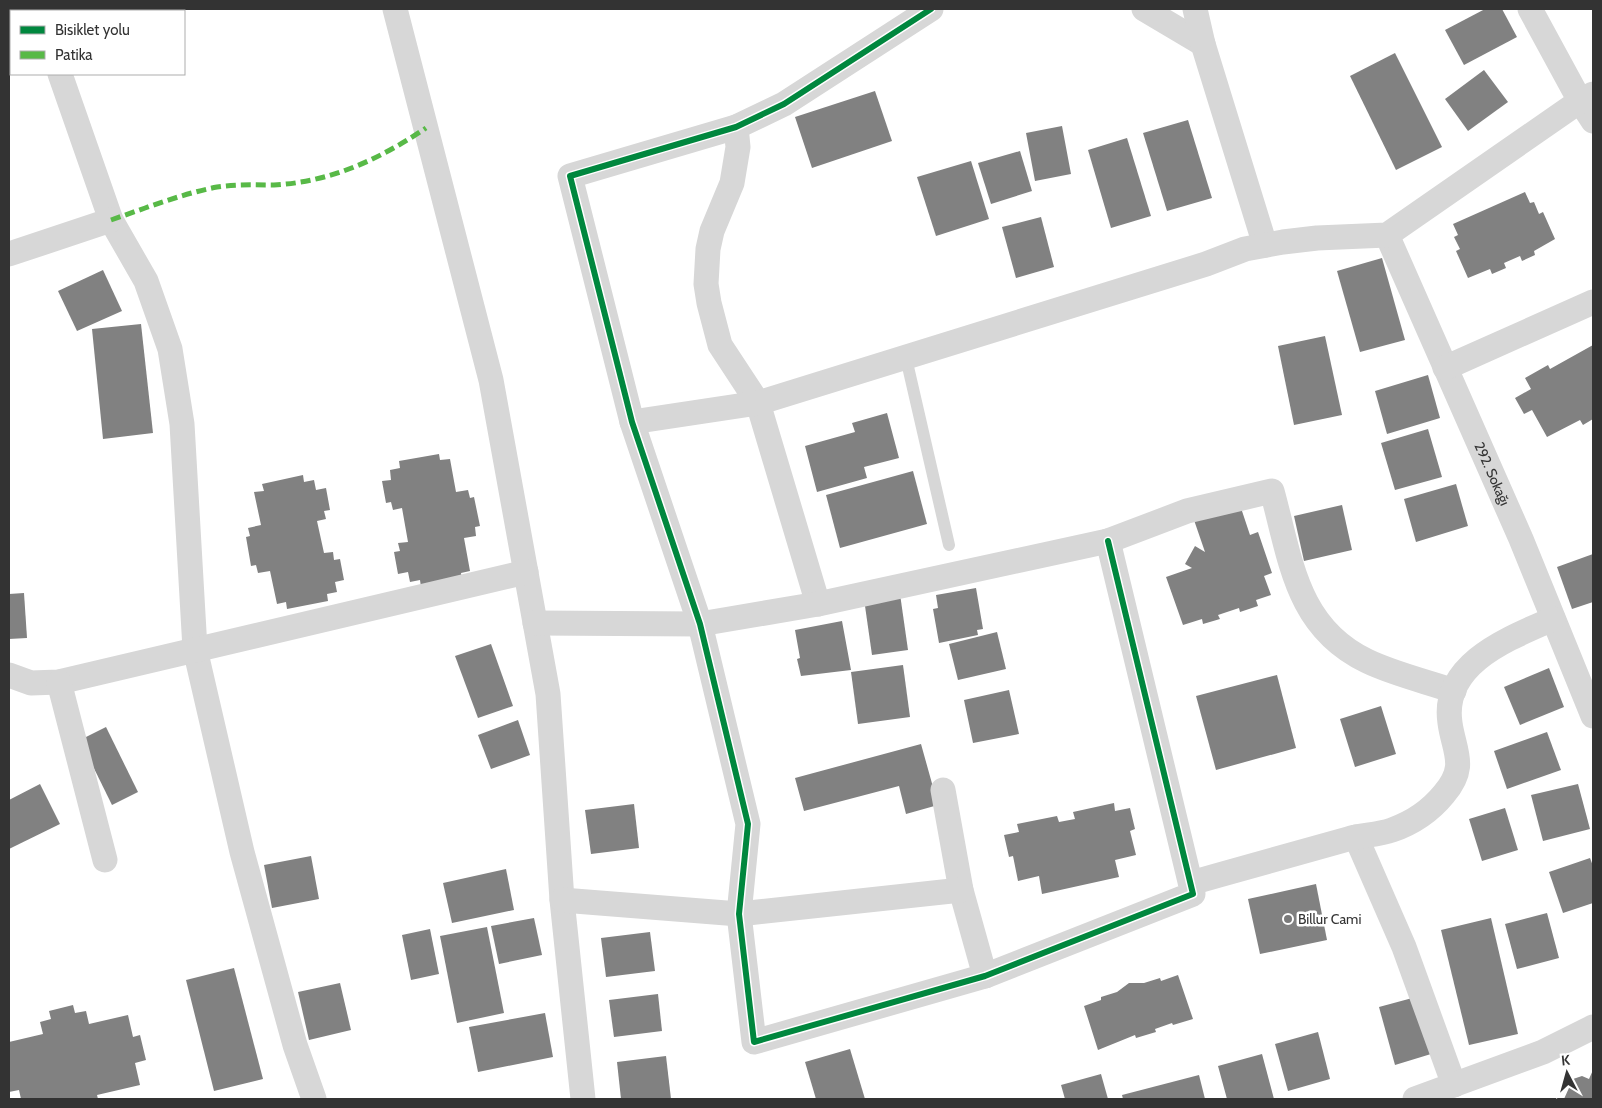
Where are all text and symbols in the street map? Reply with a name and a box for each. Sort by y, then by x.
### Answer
legend [10,10,185,75]
text: Bisiklet yolu [55,21,130,39]
text: Patika [55,46,93,64]
street label: 292. Sokağı [1470,439,1514,508]
place label: Billur Cami [1298,910,1361,928]
marker: Billur Cami [1282,913,1294,925]
north arrow [1542,1048,1592,1098]
text: K [1560,1051,1571,1069]

